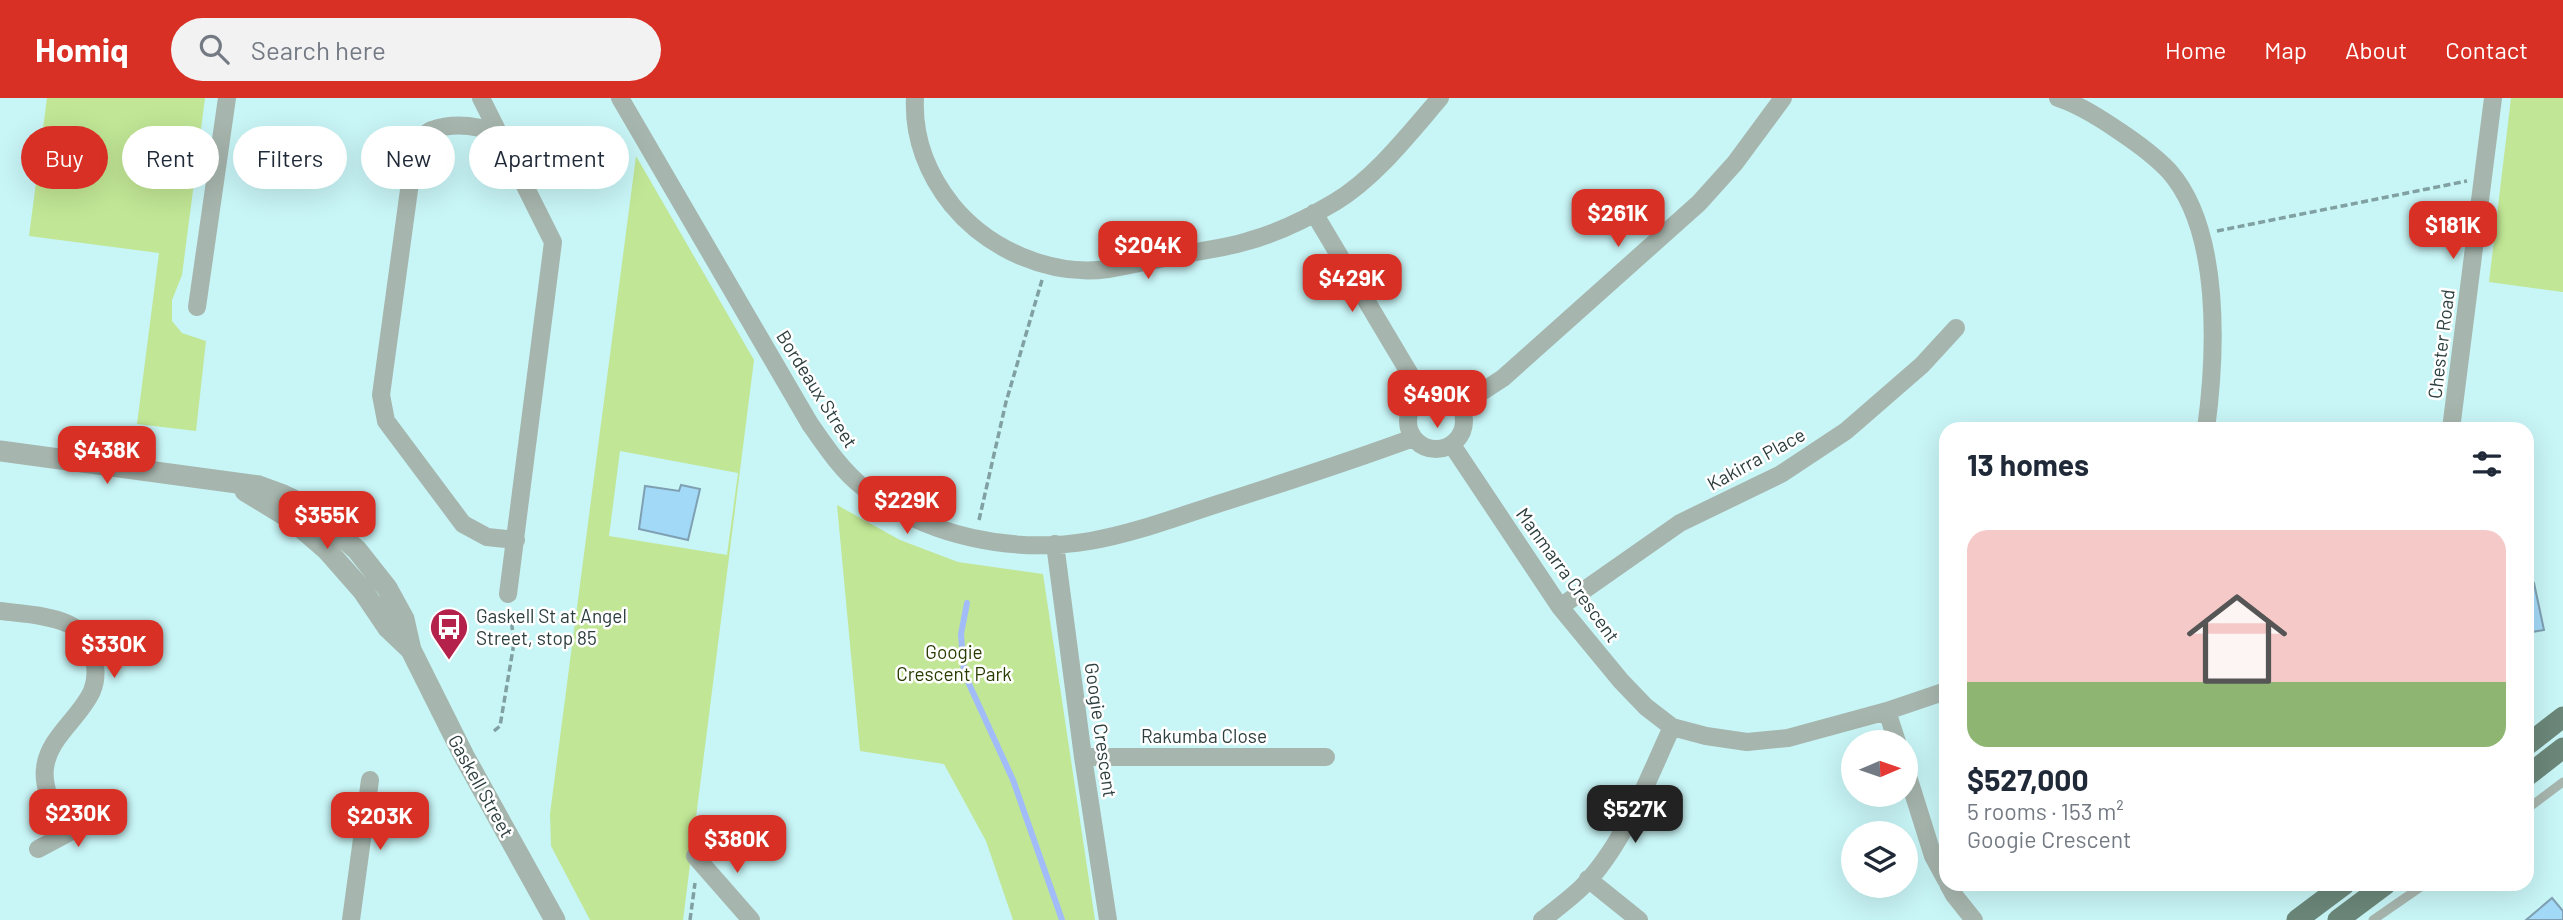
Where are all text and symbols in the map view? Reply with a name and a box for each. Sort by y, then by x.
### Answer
search box [171,18,661,81]
text: Homiq [35,29,129,69]
icon: search [195,30,233,68]
text: Search here [251,34,386,65]
text: Home [2165,35,2226,64]
text: Map [2264,35,2307,64]
text: About [2345,35,2407,64]
text: Contact [2445,35,2528,64]
chip: Buy [21,126,108,189]
chip: Rent [122,126,219,189]
chip: Filters [233,126,347,189]
chip: New [361,126,455,189]
chip: Apartment [469,126,629,189]
pin: $261K [1569,190,1667,249]
text: $261K [1588,198,1648,226]
pin: $181K [2404,202,2502,261]
text: $181K [2425,210,2481,238]
pin: $204K [1099,222,1197,281]
text: $204K [1114,230,1182,258]
pin: $429K [1303,254,1401,314]
text: $429K [1319,263,1385,291]
street label: Chester Road [2422,288,2459,400]
street label: Bordeaux Street [772,326,863,452]
pin: $490K [1388,370,1486,430]
text: $490K [1404,379,1470,407]
street label: Kakirra Place [1703,422,1809,495]
pin: $438K [58,426,156,486]
text: $438K [74,435,140,463]
icon: filters [2468,445,2506,483]
text: 13 homes [1967,446,2089,482]
pin: $229K [858,476,956,536]
text: $229K [874,485,940,513]
pin: $355K [278,491,376,551]
text: $355K [295,500,359,528]
street label: Manmarra Crescent [1512,503,1625,647]
icon: home [2174,576,2300,702]
place label: Gaskell St at Angel Street, stop 85 [476,604,627,649]
bus stop icon: Gaskell St at Angel Street, stop 85 [428,606,470,661]
pin: $330K [65,620,163,680]
text: $330K [81,629,147,657]
park label: Googie Crescent Park [896,640,1012,685]
street label: Googie Crescent [1081,661,1122,799]
street label: Rakumba Close [1141,724,1267,747]
street label: Gaskell Street [444,730,519,841]
north arrow [1841,730,1918,807]
map controls [1841,730,1918,898]
text: $527,000 [1967,761,2089,797]
pin: $527K [1586,786,1684,845]
pin: $230K [29,790,127,849]
pin: $203K [331,792,429,852]
text: $527K [1603,794,1667,822]
text: 5 rooms · 153 m² [1967,797,2124,825]
text: $230K [45,798,111,826]
text: $203K [347,801,413,829]
pin: $380K [688,816,786,875]
button: layers [1841,821,1918,898]
text: $380K [704,824,770,852]
text: Googie Crescent [1967,825,2131,853]

